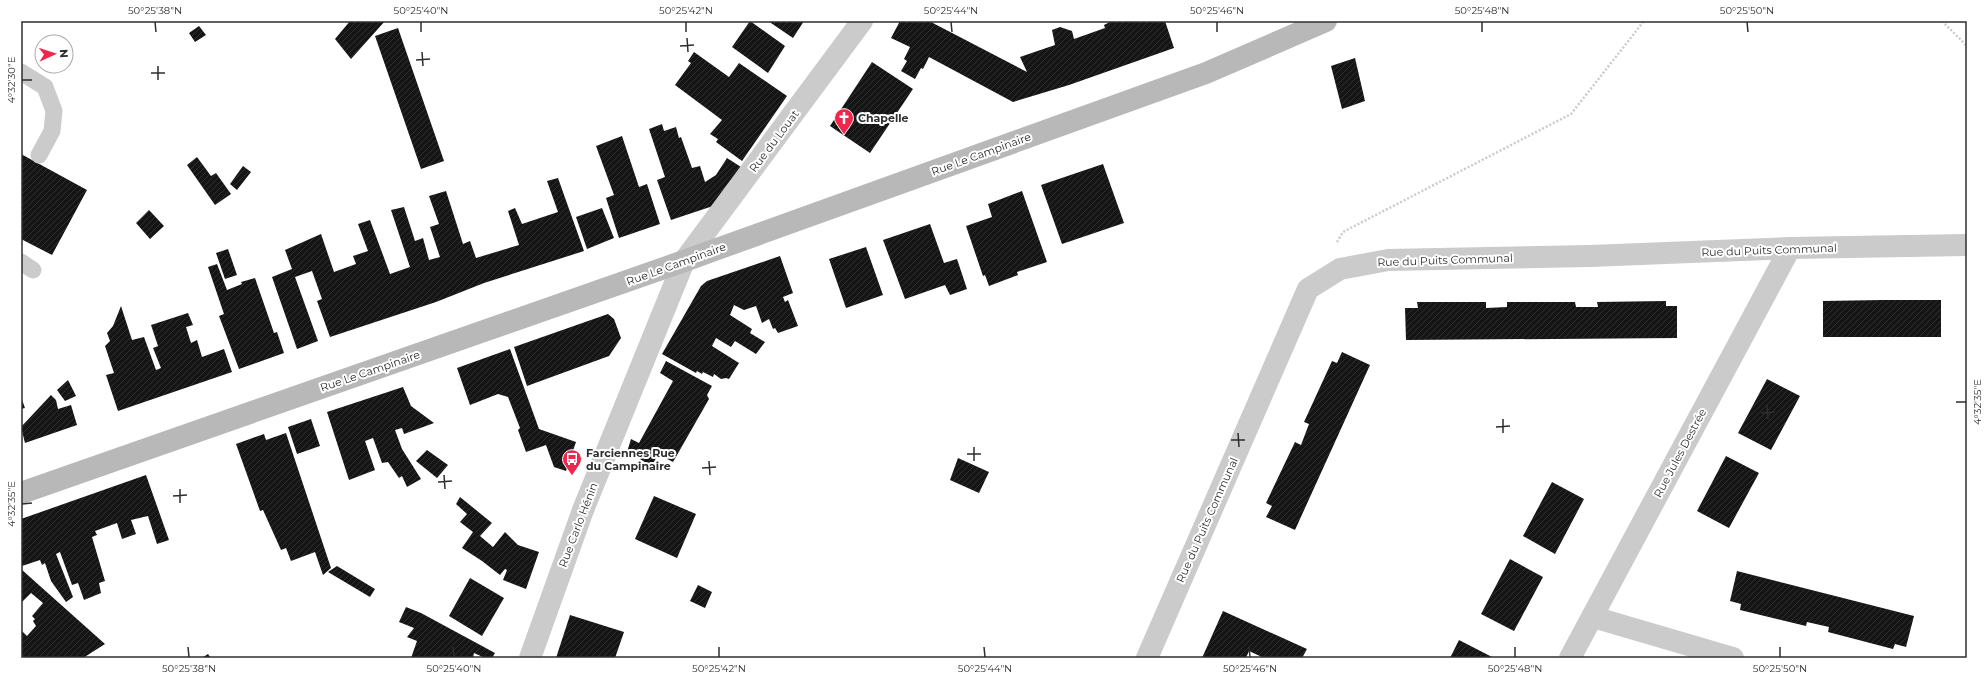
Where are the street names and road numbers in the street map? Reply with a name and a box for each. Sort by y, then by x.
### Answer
street label: Rue du Louat [746,107,802,175]
street label: Rue Le Campinaire [929,129,1033,179]
street label: Rue Le Campinaire [624,239,728,289]
street label: Rue du Puits Communal [1701,241,1837,259]
street label: Rue du Puits Communal [1377,251,1513,269]
street label: Rue Le Campinaire [318,347,422,395]
street label: Rue Jules Destrée [1651,406,1710,500]
street label: Rue du Puits Communal [1173,455,1241,585]
street label: Rue Carlo Hénin [555,481,601,569]

